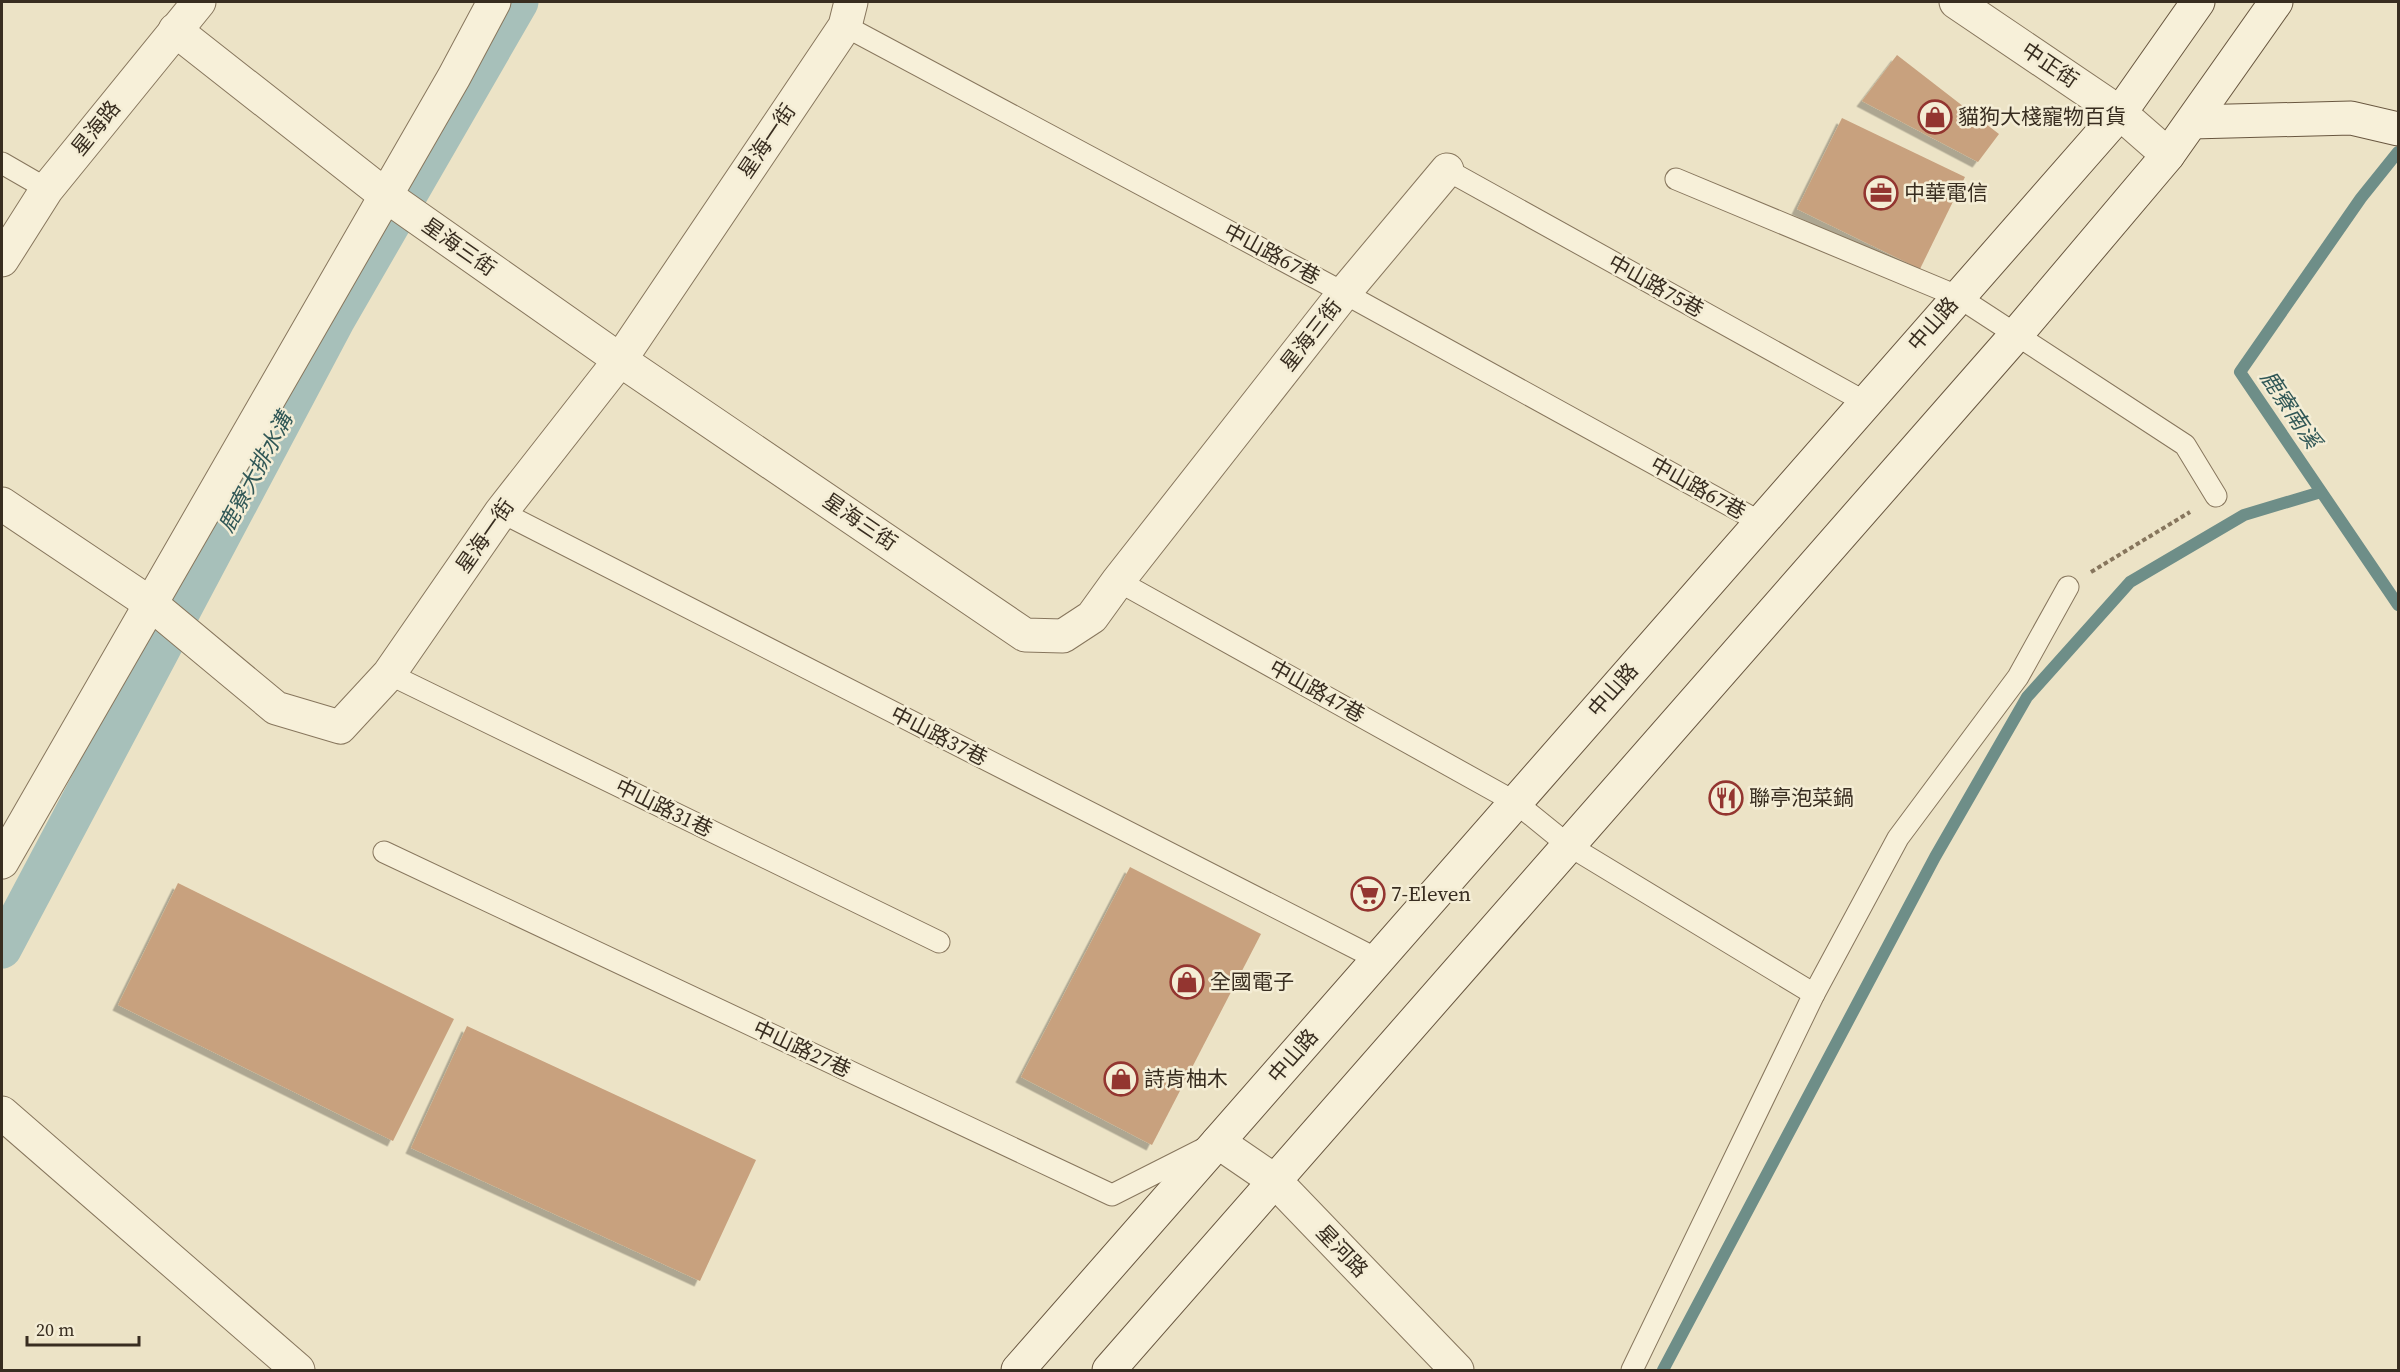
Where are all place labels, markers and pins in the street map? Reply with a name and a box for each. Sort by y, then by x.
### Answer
shop icon: 貓狗大棧寵物百貨 [1917,99,1953,135]
place label: 貓狗大棧寵物百貨 [1958,102,2126,131]
office icon: 中華電信 [1863,175,1899,211]
place label: 中華電信 [1904,178,1988,207]
restaurant icon: 聯亭泡菜鍋 [1708,780,1744,816]
place label: 聯亭泡菜鍋 [1749,783,1854,812]
supermarket icon: 7-Eleven [1350,876,1386,912]
place label: 7-Eleven [1391,879,1471,908]
shop icon: 全國電子 [1169,964,1205,1000]
place label: 全國電子 [1210,967,1294,996]
shop icon: 詩肯柚木 [1103,1061,1139,1097]
place label: 詩肯柚木 [1144,1064,1228,1093]

